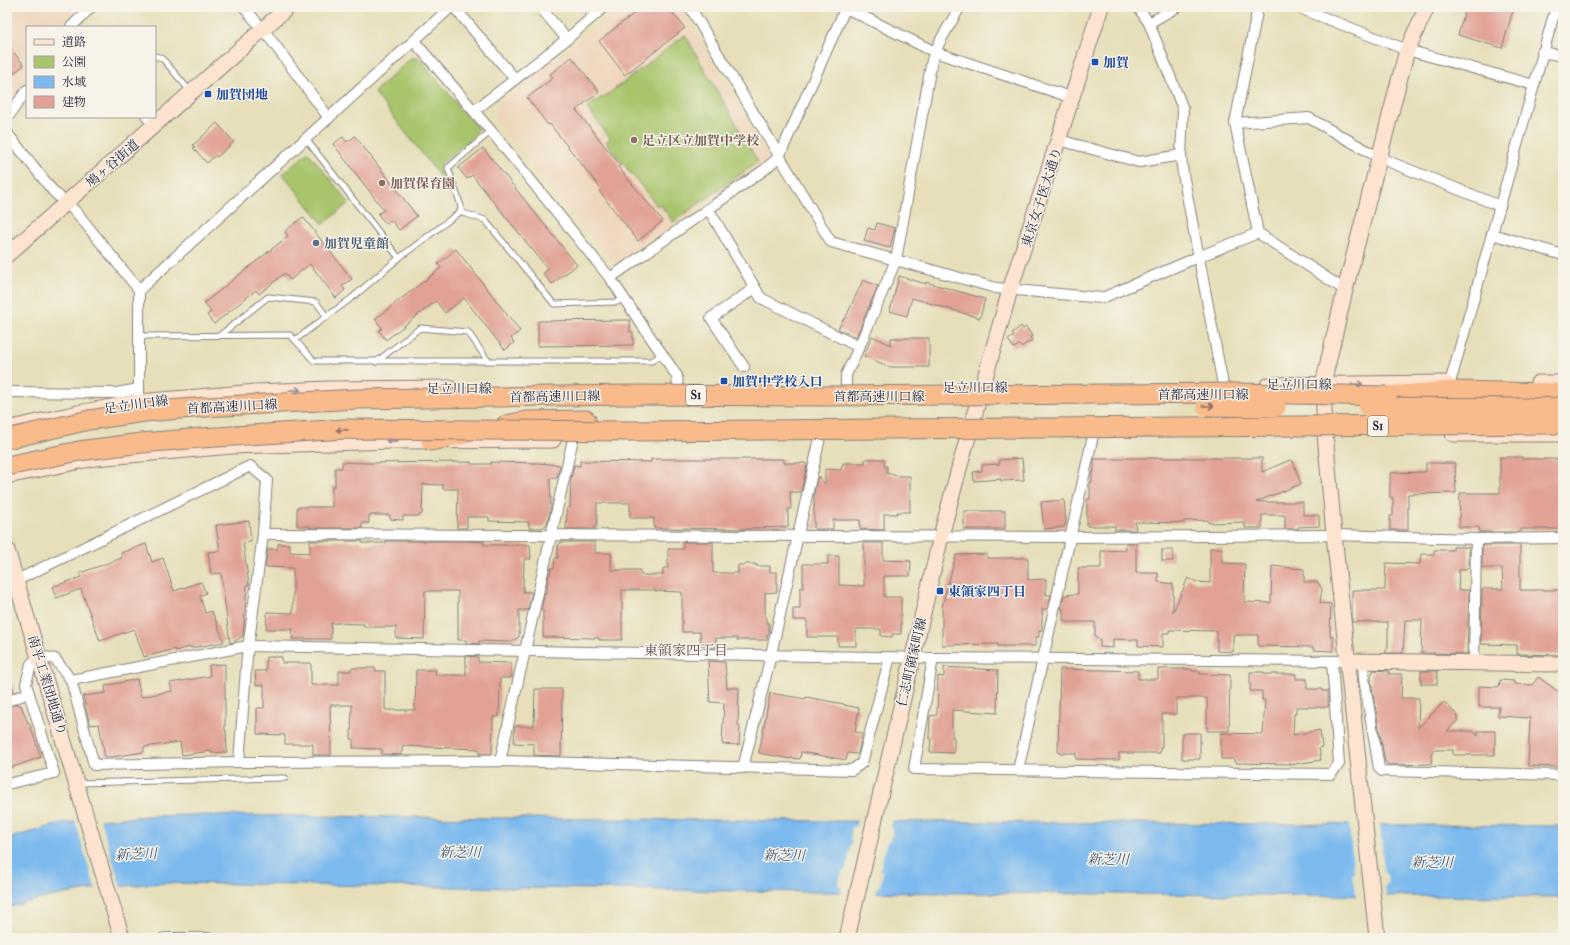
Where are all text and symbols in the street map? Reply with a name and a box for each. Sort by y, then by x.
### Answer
legend [26,26,156,118]
text: 道路 [62,35,86,49]
text: 公園 [62,55,86,69]
place label: 加賀 [1103,55,1129,70]
marker: 加賀 [1090,57,1100,67]
text: 水域 [62,75,86,89]
place label: 加賀団地 [216,87,268,102]
marker: 加賀団地 [203,89,213,99]
text: 建物 [62,95,86,109]
place label: 足立区立加賀中学校 [642,133,760,148]
marker: 足立区立加賀中学校 [629,135,639,145]
street label: 鳩ヶ谷街道 [83,136,142,190]
street label: 東京女子医大通り [1018,145,1065,249]
place label: 加賀保育園 [390,176,455,191]
marker: 加賀保育園 [377,178,387,188]
place label: 加賀児童館 [324,236,389,251]
marker: 加賀児童館 [311,238,321,248]
place label: 加賀中学校入口 [732,374,823,389]
marker: 加賀中学校入口 [719,376,729,386]
street label: 足立川口線 [1266,377,1332,392]
street label: 足立川口線 [942,380,1008,395]
one-way arrow [1350,380,1363,388]
street label: 足立川口線 [426,381,492,396]
road number: S1 [686,385,706,405]
one-way arrow [288,387,301,394]
street label: 首都高速川口線 [1157,387,1249,402]
street label: 首都高速川口線 [509,388,601,405]
street label: 首都高速川口線 [833,389,925,404]
street label: 足立川口線 [103,393,169,416]
street label: 首都高速川口線 [186,397,278,416]
one-way arrow [1201,402,1214,410]
road number: S1 [1368,416,1388,436]
one-way arrow [336,426,349,434]
one-way arrow [386,437,399,445]
place label: 東領家四丁目 [948,584,1026,599]
marker: 東領家四丁目 [935,586,945,596]
street label: 仁志町領家町線 [894,616,929,708]
street label: 南平工業団地通り [25,633,70,737]
district label: 東領家四丁目 [644,642,728,659]
water label: 新芝川 [439,844,483,861]
water label: 新芝川 [115,845,159,864]
water label: 新芝川 [763,847,807,864]
water label: 新芝川 [1087,851,1131,868]
water label: 新芝川 [1411,854,1455,871]

